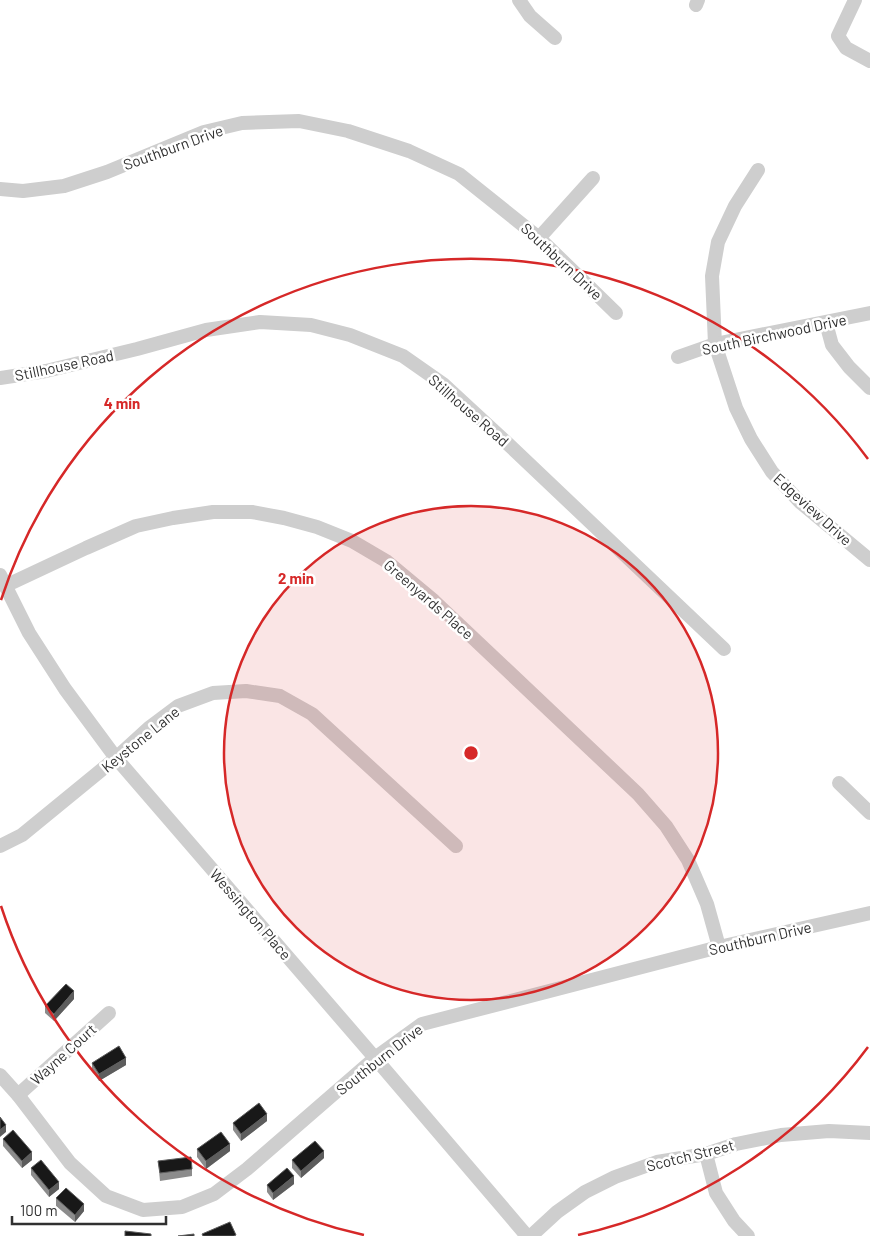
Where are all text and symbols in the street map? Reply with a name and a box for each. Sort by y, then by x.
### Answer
street label: Southburn Drive [121,121,225,173]
street label: Southburn Drive [518,219,606,303]
street label: South Birchwood Drive [700,310,848,358]
street label: Stillhouse Road [13,346,115,384]
street label: Stillhouse Road [425,370,513,450]
text: 4 min [104,394,140,412]
street label: Edgeview Drive [770,469,856,549]
street label: Greenyards Place [381,555,477,643]
text: 2 min [278,569,314,587]
street label: Keystone Lane [97,702,183,776]
centre of rings [462,744,480,762]
street label: Wessington Place [207,865,295,963]
street label: Southburn Drive [707,917,813,959]
street label: Wayne Court [26,1020,100,1088]
street label: Southburn Drive [332,1020,426,1098]
street label: Scotch Street [644,1135,736,1175]
scale bar [12,1194,166,1226]
text: 100 m [20,1201,58,1219]

